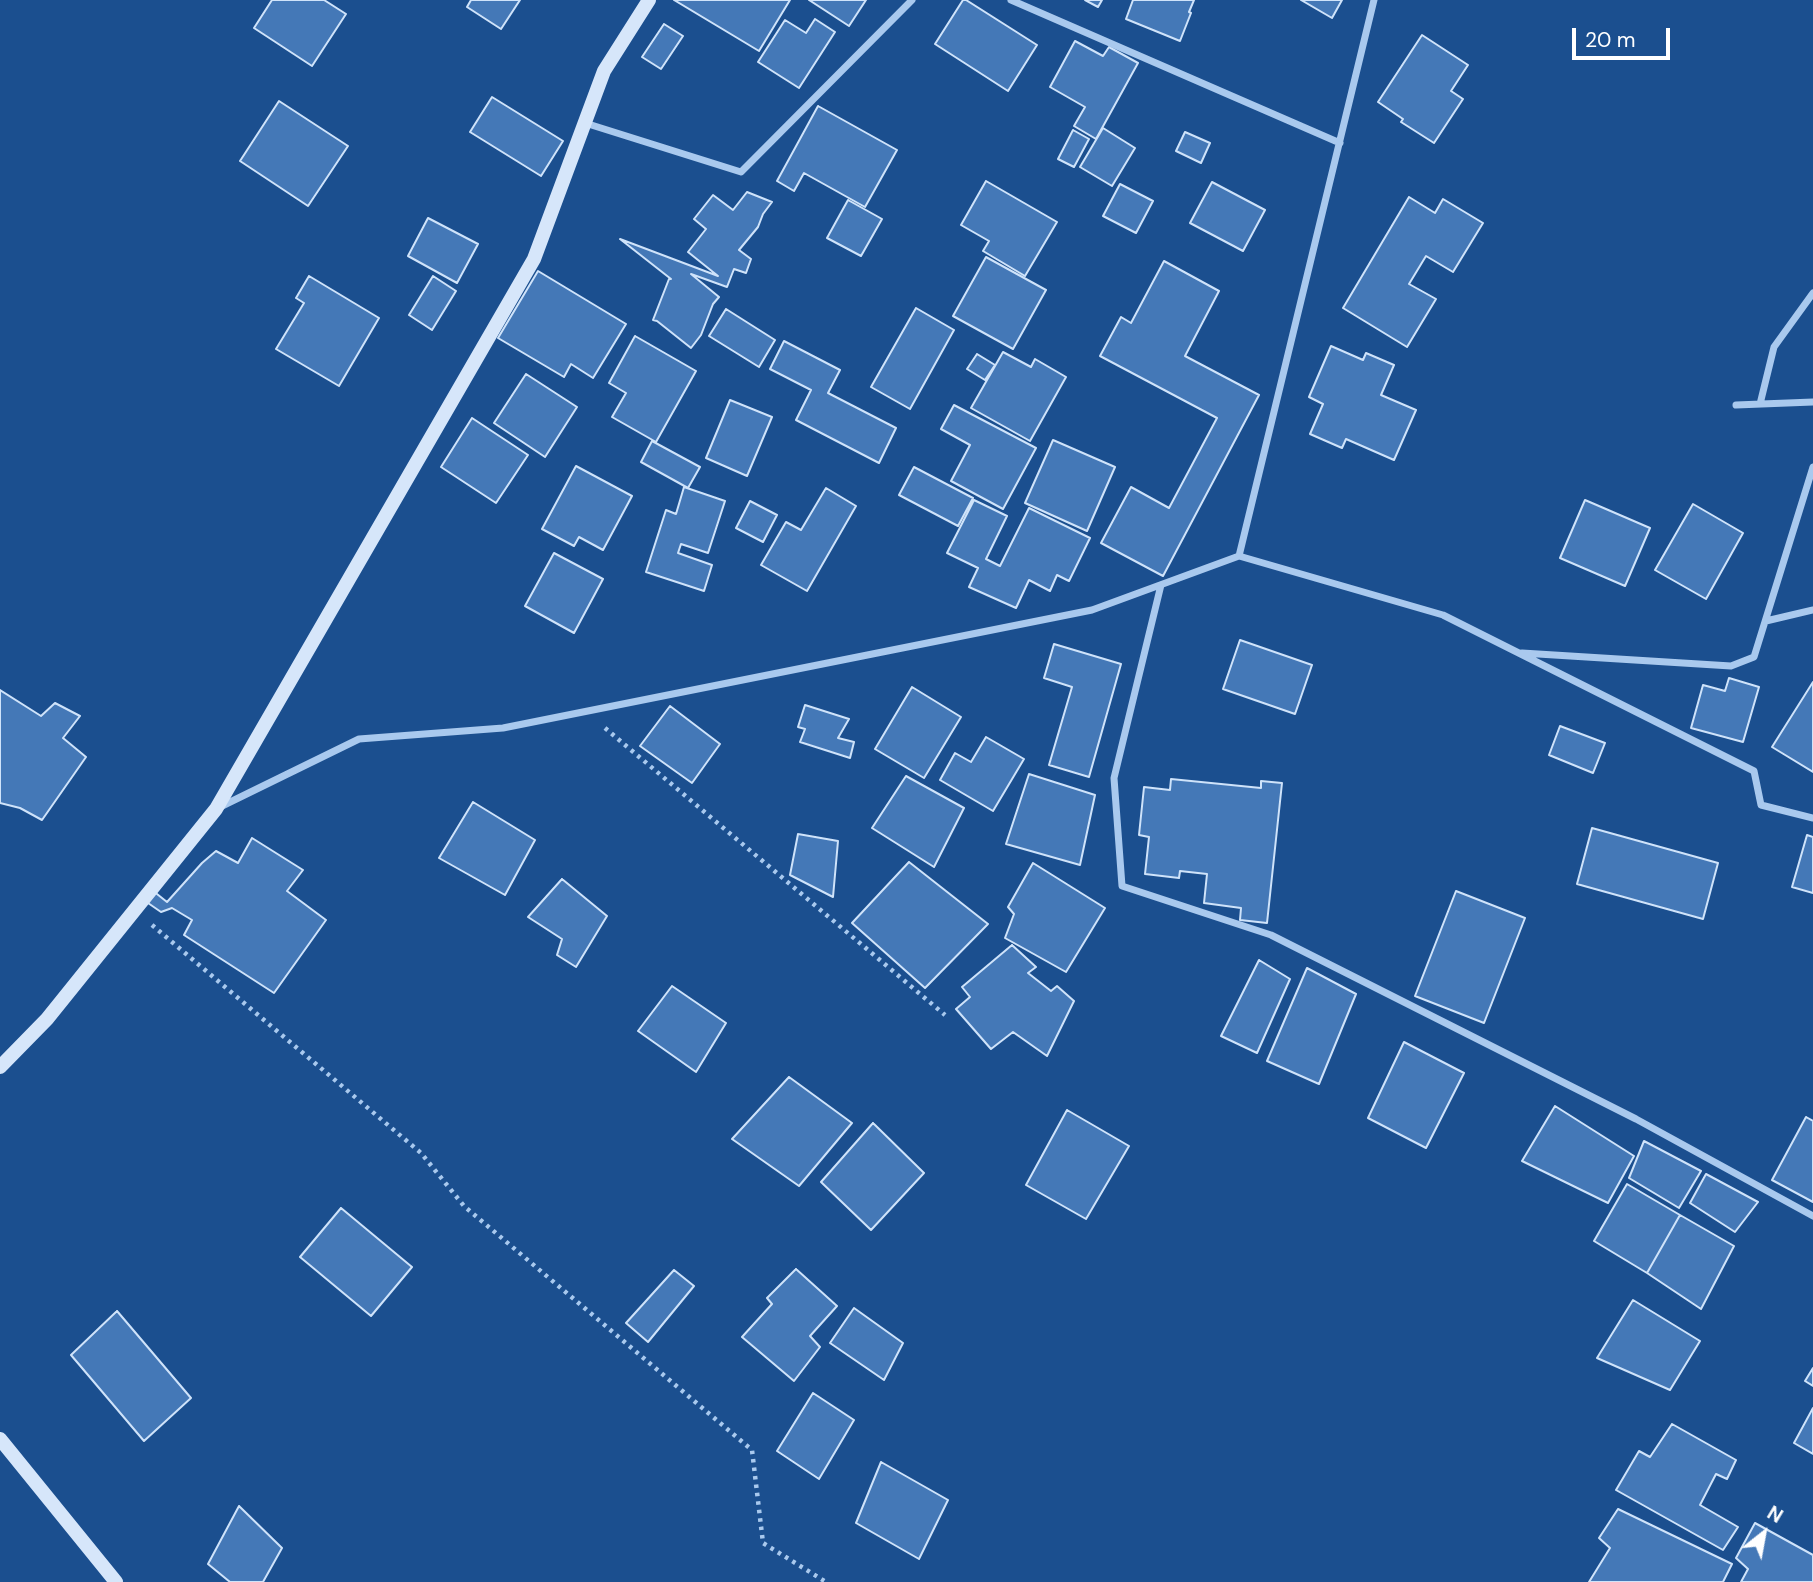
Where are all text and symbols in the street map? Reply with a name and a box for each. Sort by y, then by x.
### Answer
scale bar [1575,14,1673,58]
text: 20 m [1585,26,1636,54]
north arrow [1729,1498,1799,1568]
text: N [1763,1500,1787,1529]

